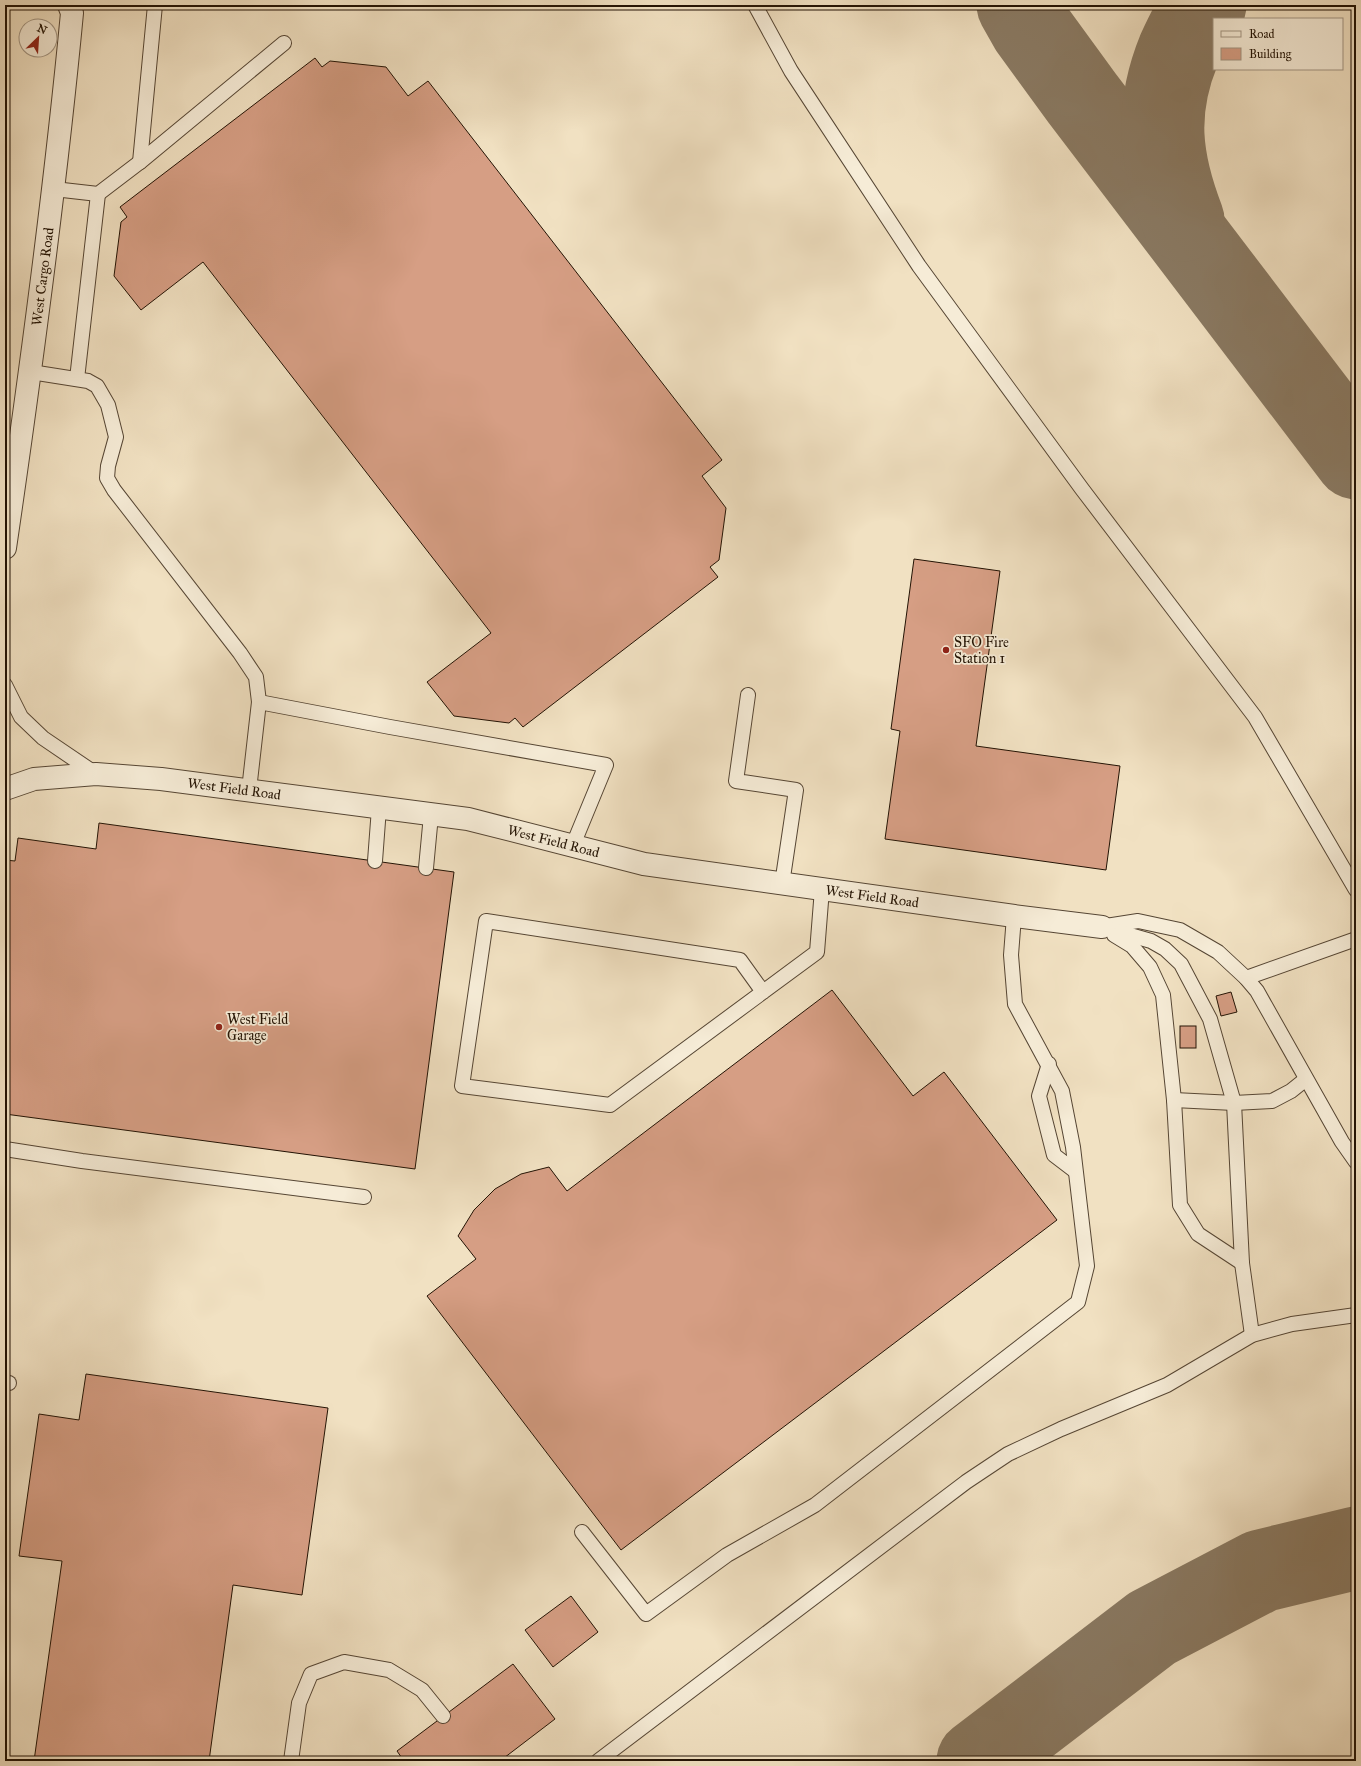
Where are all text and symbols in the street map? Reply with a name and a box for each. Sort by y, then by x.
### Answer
north arrow [18,18,58,58]
legend [1213,18,1343,70]
text: N [35,22,50,38]
text: Road [1249,27,1275,41]
text: Building [1249,47,1292,62]
street label: West Cargo Road [28,226,57,327]
place label: SFO Fire Station 1 [954,634,1009,667]
marker: SFO Fire Station 1 [941,645,951,655]
street label: West Field Road [187,774,282,803]
street label: West Field Road [506,821,601,861]
street label: West Field Road [825,881,920,911]
place label: West Field Garage [227,1011,288,1044]
marker: West Field Garage [214,1022,224,1032]

